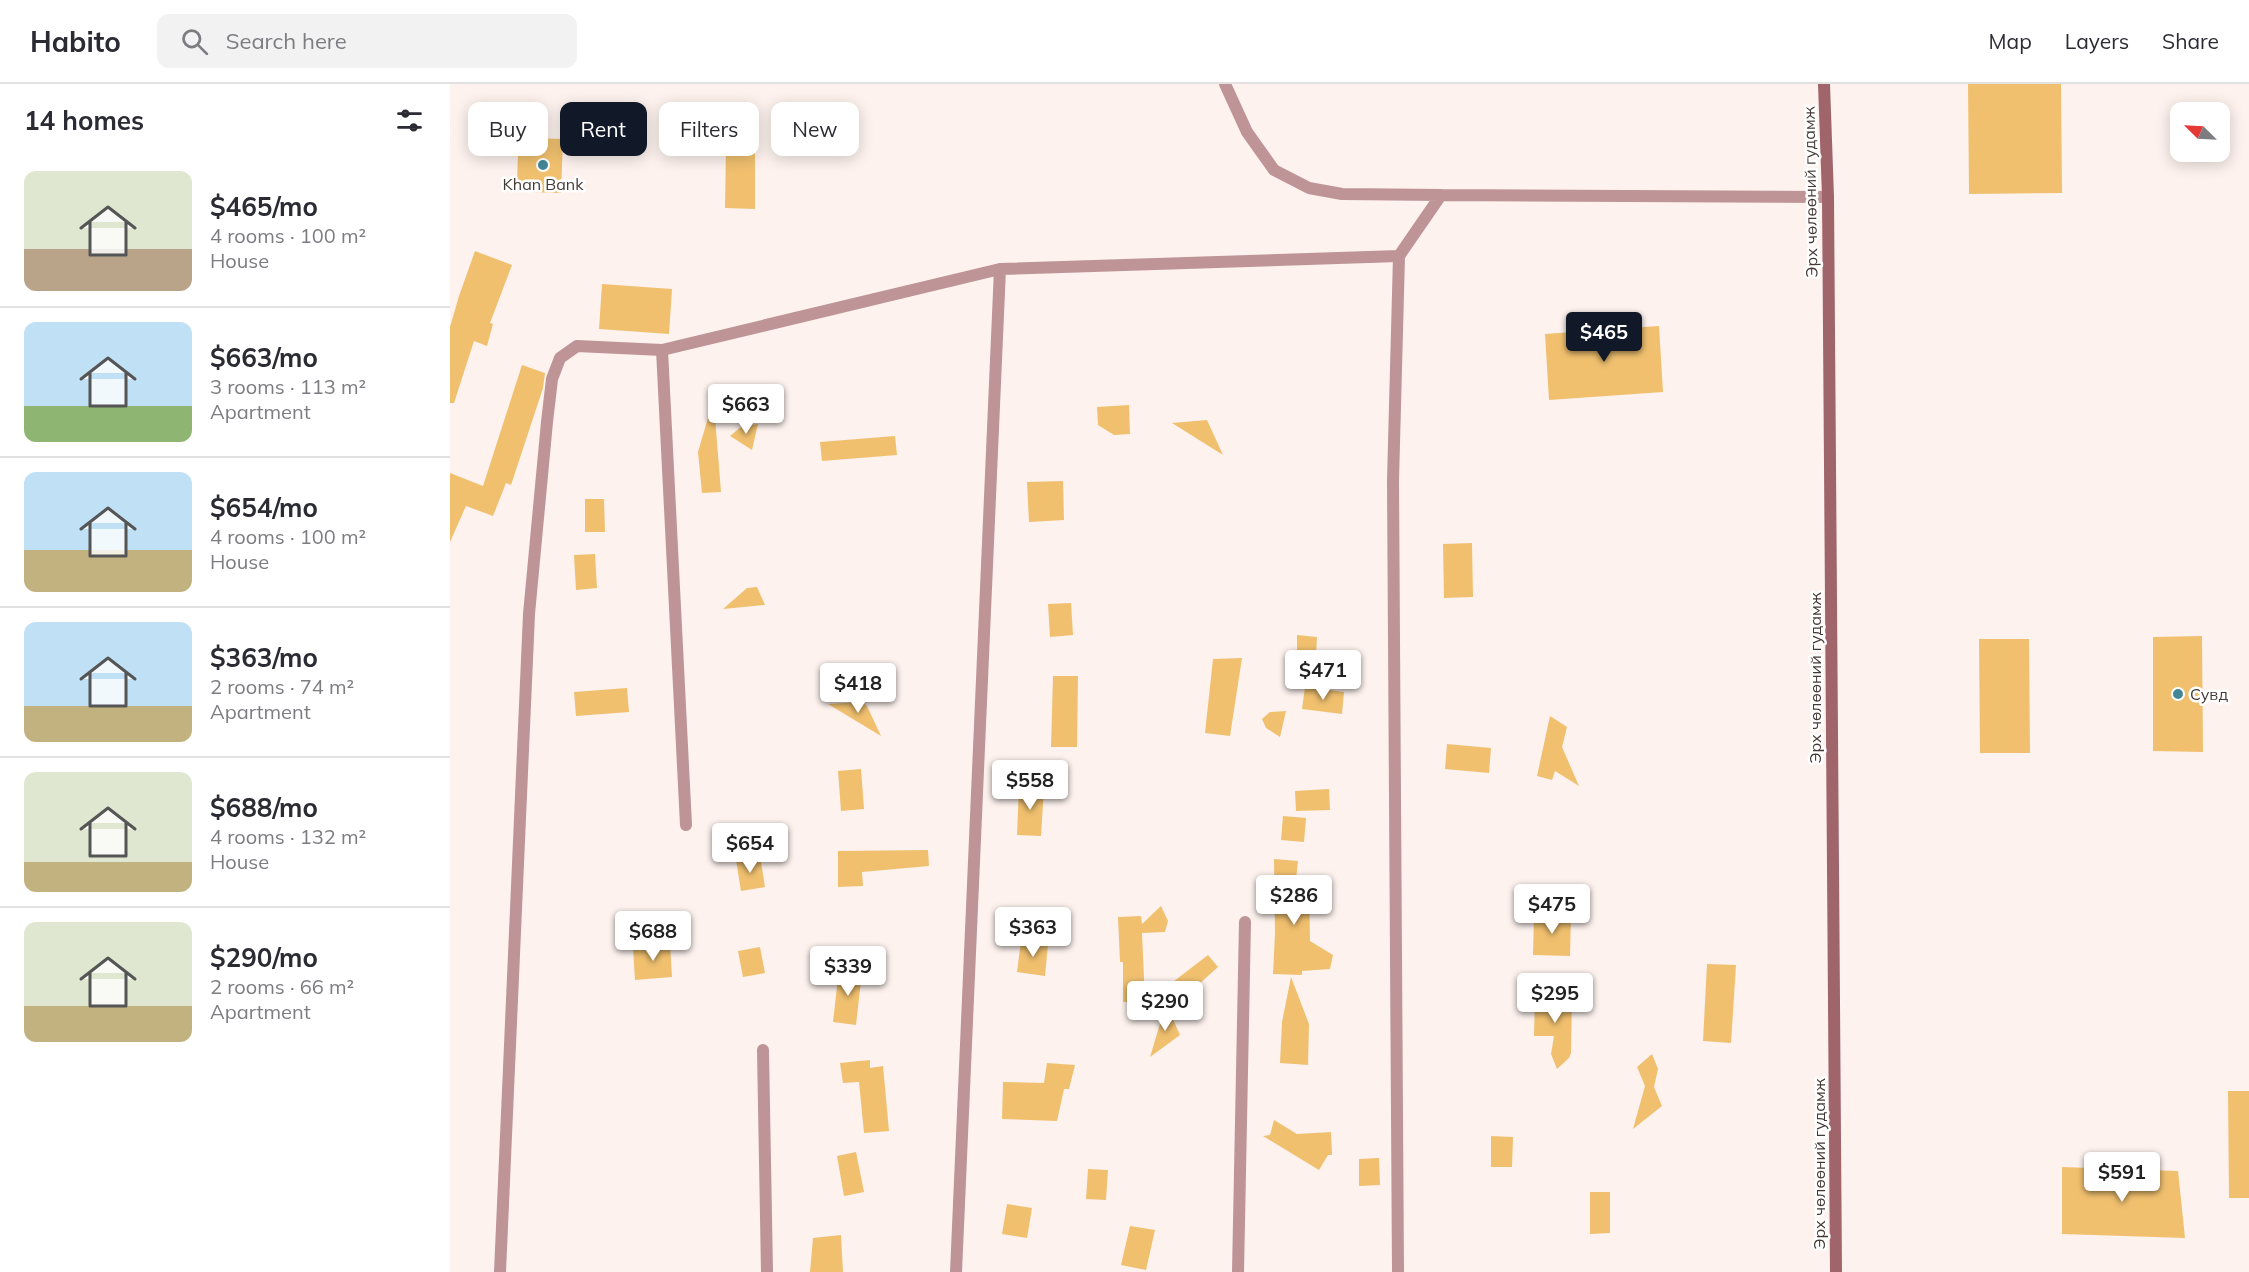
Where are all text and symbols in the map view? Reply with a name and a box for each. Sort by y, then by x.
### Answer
search box [157,14,577,68]
text: Habito [30,24,121,59]
icon: search [178,25,211,58]
text: Search here [226,27,347,55]
text: Map [1989,28,2032,54]
text: Layers [2065,28,2129,54]
text: Share [2162,28,2219,54]
chip: Buy [468,102,548,156]
chip: Rent [560,102,647,156]
chip: Filters [659,102,759,156]
chip: New [771,102,859,156]
north arrow [2170,102,2230,162]
map controls [2170,102,2230,162]
text: 14 homes [24,104,144,137]
icon: filters [393,104,426,137]
street label: Эрх чөлөөний гудамж [1799,106,1821,278]
marker: Khan Bank [536,158,550,172]
place label: Khan Bank [503,174,584,194]
text: $465/mo [210,190,318,223]
icon: home [72,195,144,267]
text: 4 rooms · 100 m² [210,223,366,248]
text: House [210,248,269,273]
pin: $465 [1568,312,1640,363]
text: $465 [1580,319,1628,344]
text: $663/mo [210,341,318,374]
icon: home [72,346,144,418]
text: 3 rooms · 113 m² [210,374,366,399]
pin: $663 [710,384,782,435]
text: $663 [722,391,770,416]
text: Apartment [210,399,311,424]
text: $654/mo [210,491,318,524]
icon: home [72,496,144,568]
text: 4 rooms · 100 m² [210,524,366,549]
text: House [210,549,269,574]
street label: Эрх чөлөөний гудамж [1805,592,1825,764]
text: $363/mo [210,641,318,674]
icon: home [72,646,144,718]
pin: $471 [1287,650,1359,701]
text: $471 [1299,657,1347,682]
pin: $418 [822,663,894,714]
text: $418 [834,670,882,695]
text: 2 rooms · 74 m² [210,674,354,699]
place label: Сувд [2190,684,2228,704]
marker: Сувд [2171,687,2185,701]
text: Apartment [210,699,311,724]
pin: $558 [994,760,1066,811]
text: $558 [1006,767,1054,792]
text: $688/mo [210,791,318,824]
icon: home [72,796,144,868]
pin: $654 [714,823,786,874]
text: 4 rooms · 132 m² [210,824,366,849]
text: $654 [726,830,774,855]
text: House [210,849,269,874]
pin: $286 [1258,875,1330,926]
text: $286 [1270,882,1318,907]
pin: $475 [1516,884,1588,935]
text: $475 [1528,891,1576,916]
pin: $363 [997,907,1069,958]
pin: $688 [617,911,689,962]
text: $363 [1009,914,1057,939]
text: $688 [629,918,677,943]
text: $290/mo [210,941,318,974]
icon: home [72,946,144,1018]
pin: $339 [812,946,884,997]
text: $339 [824,953,872,978]
pin: $295 [1519,973,1591,1024]
text: 2 rooms · 66 m² [210,974,354,999]
text: $295 [1531,980,1579,1005]
pin: $290 [1129,981,1201,1032]
text: $290 [1141,988,1189,1013]
text: Apartment [210,999,311,1024]
street label: Эрх чөлөөний гудамж [1809,1078,1829,1250]
pin: $591 [2086,1152,2158,1203]
text: $591 [2098,1159,2146,1184]

